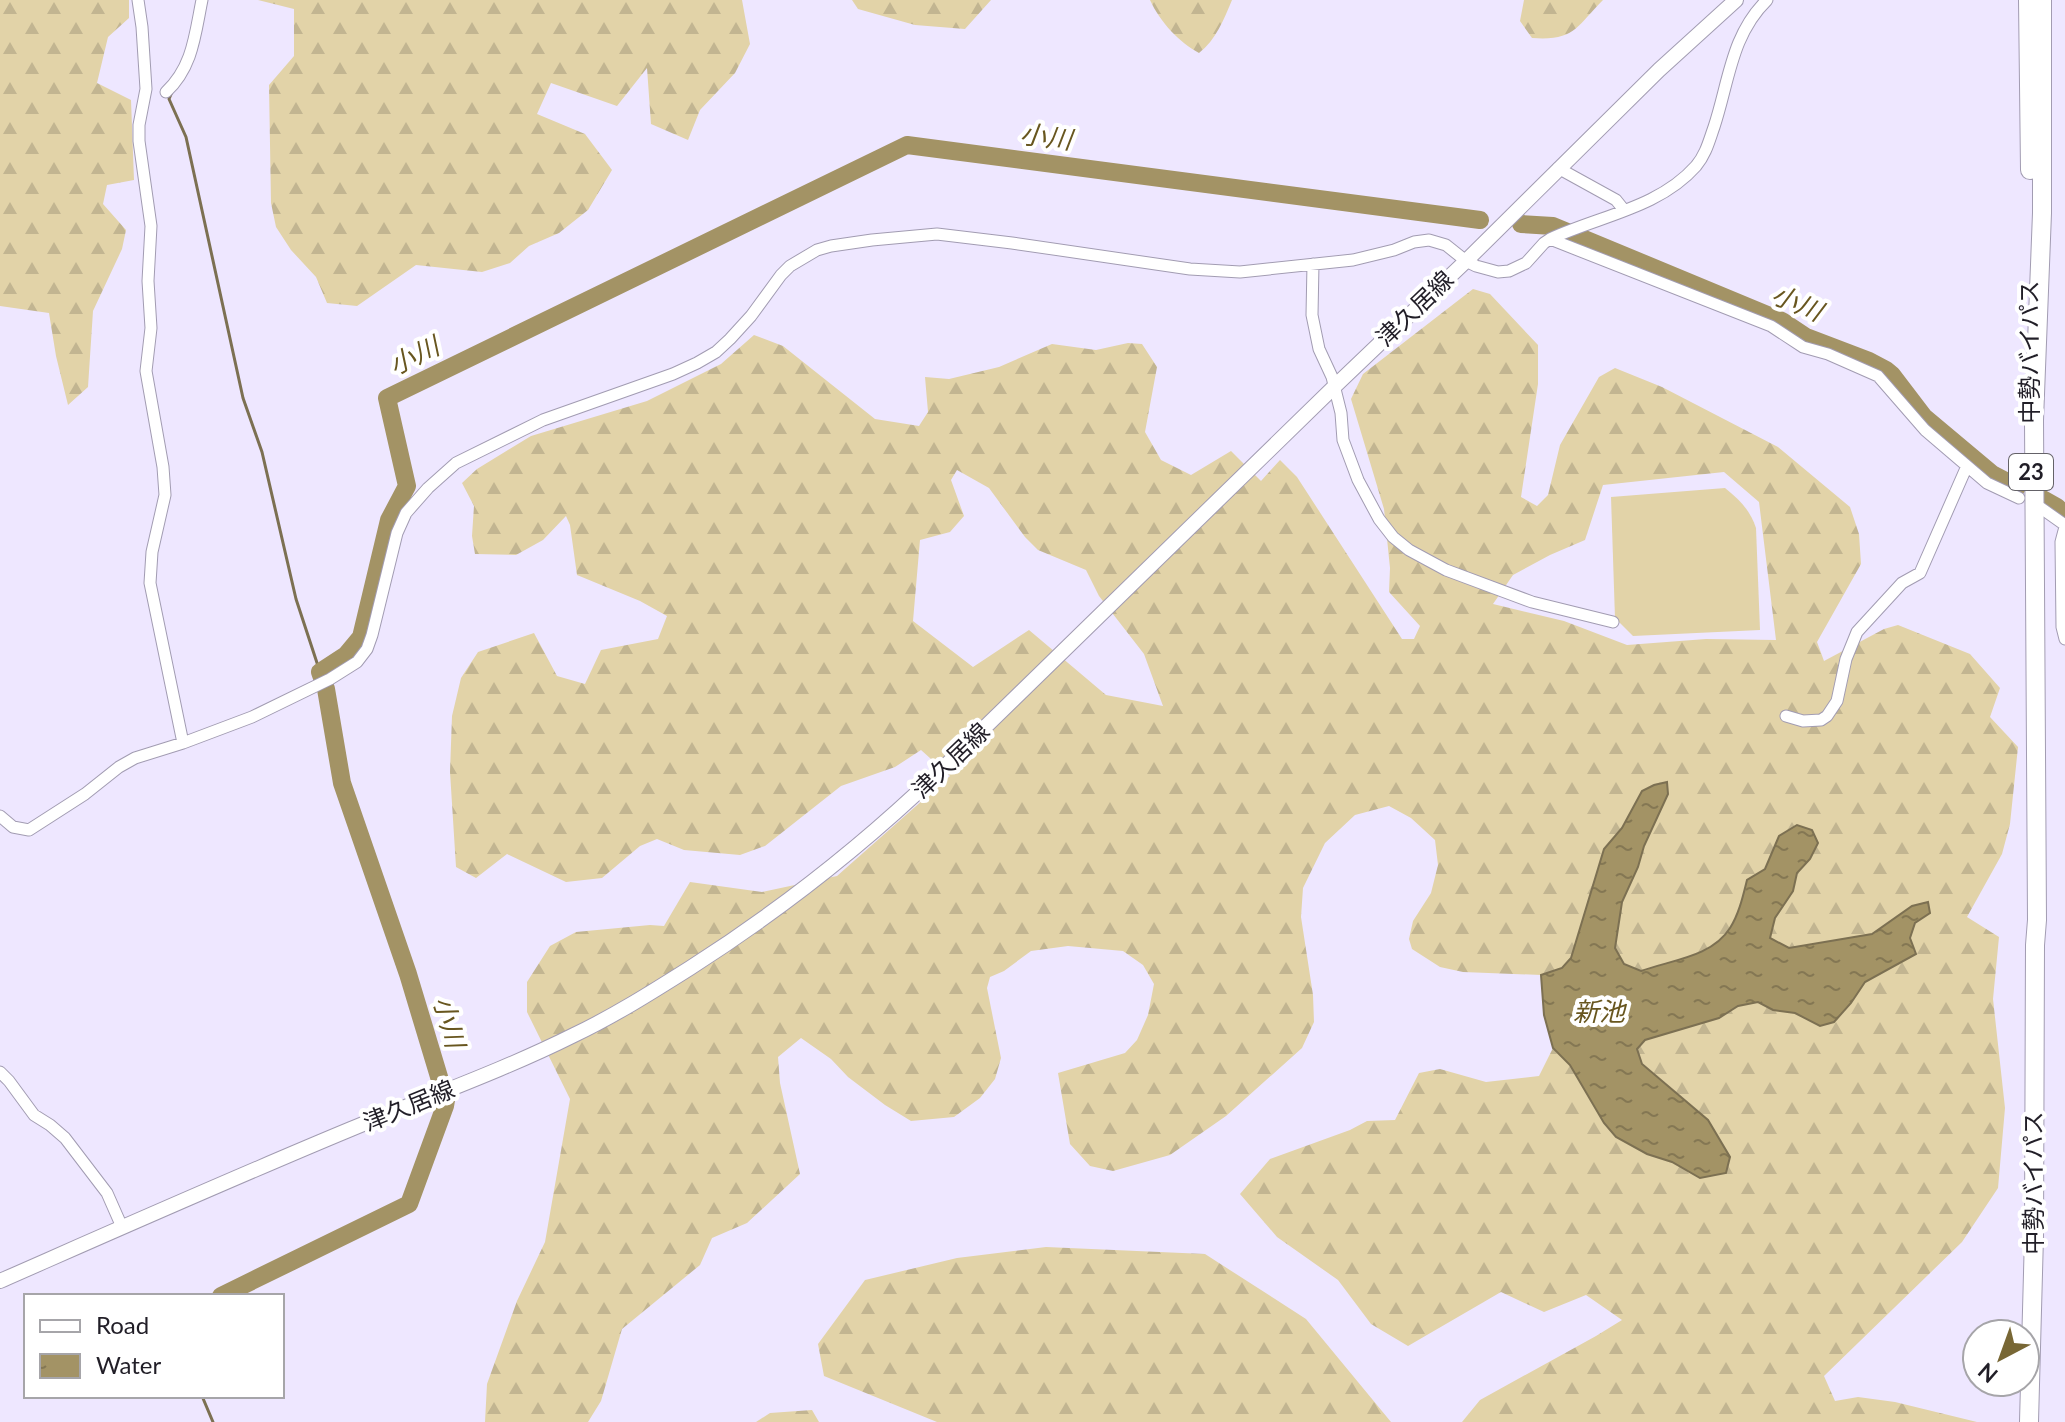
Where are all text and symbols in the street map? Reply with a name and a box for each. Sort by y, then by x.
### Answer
water label: 小川 [1018,117,1077,155]
street label: 津久居線 [1369,264,1459,352]
water label: 小川 [1767,277,1830,328]
street label: 中勢バイパス [2014,280,2043,424]
water label: 小川 [383,328,447,381]
road number: 23 [2009,454,2053,490]
street label: 津久居線 [905,716,995,804]
water label: 小川 [427,992,473,1054]
water label: 新池 [1573,995,1628,1027]
street label: 津久居線 [359,1073,458,1136]
street label: 中勢バイパス [2018,1111,2047,1255]
legend [24,1294,284,1398]
text: Road [96,1310,149,1339]
north arrow [1961,1318,2041,1398]
text: Water [96,1350,161,1379]
text: N [1972,1358,2003,1389]

